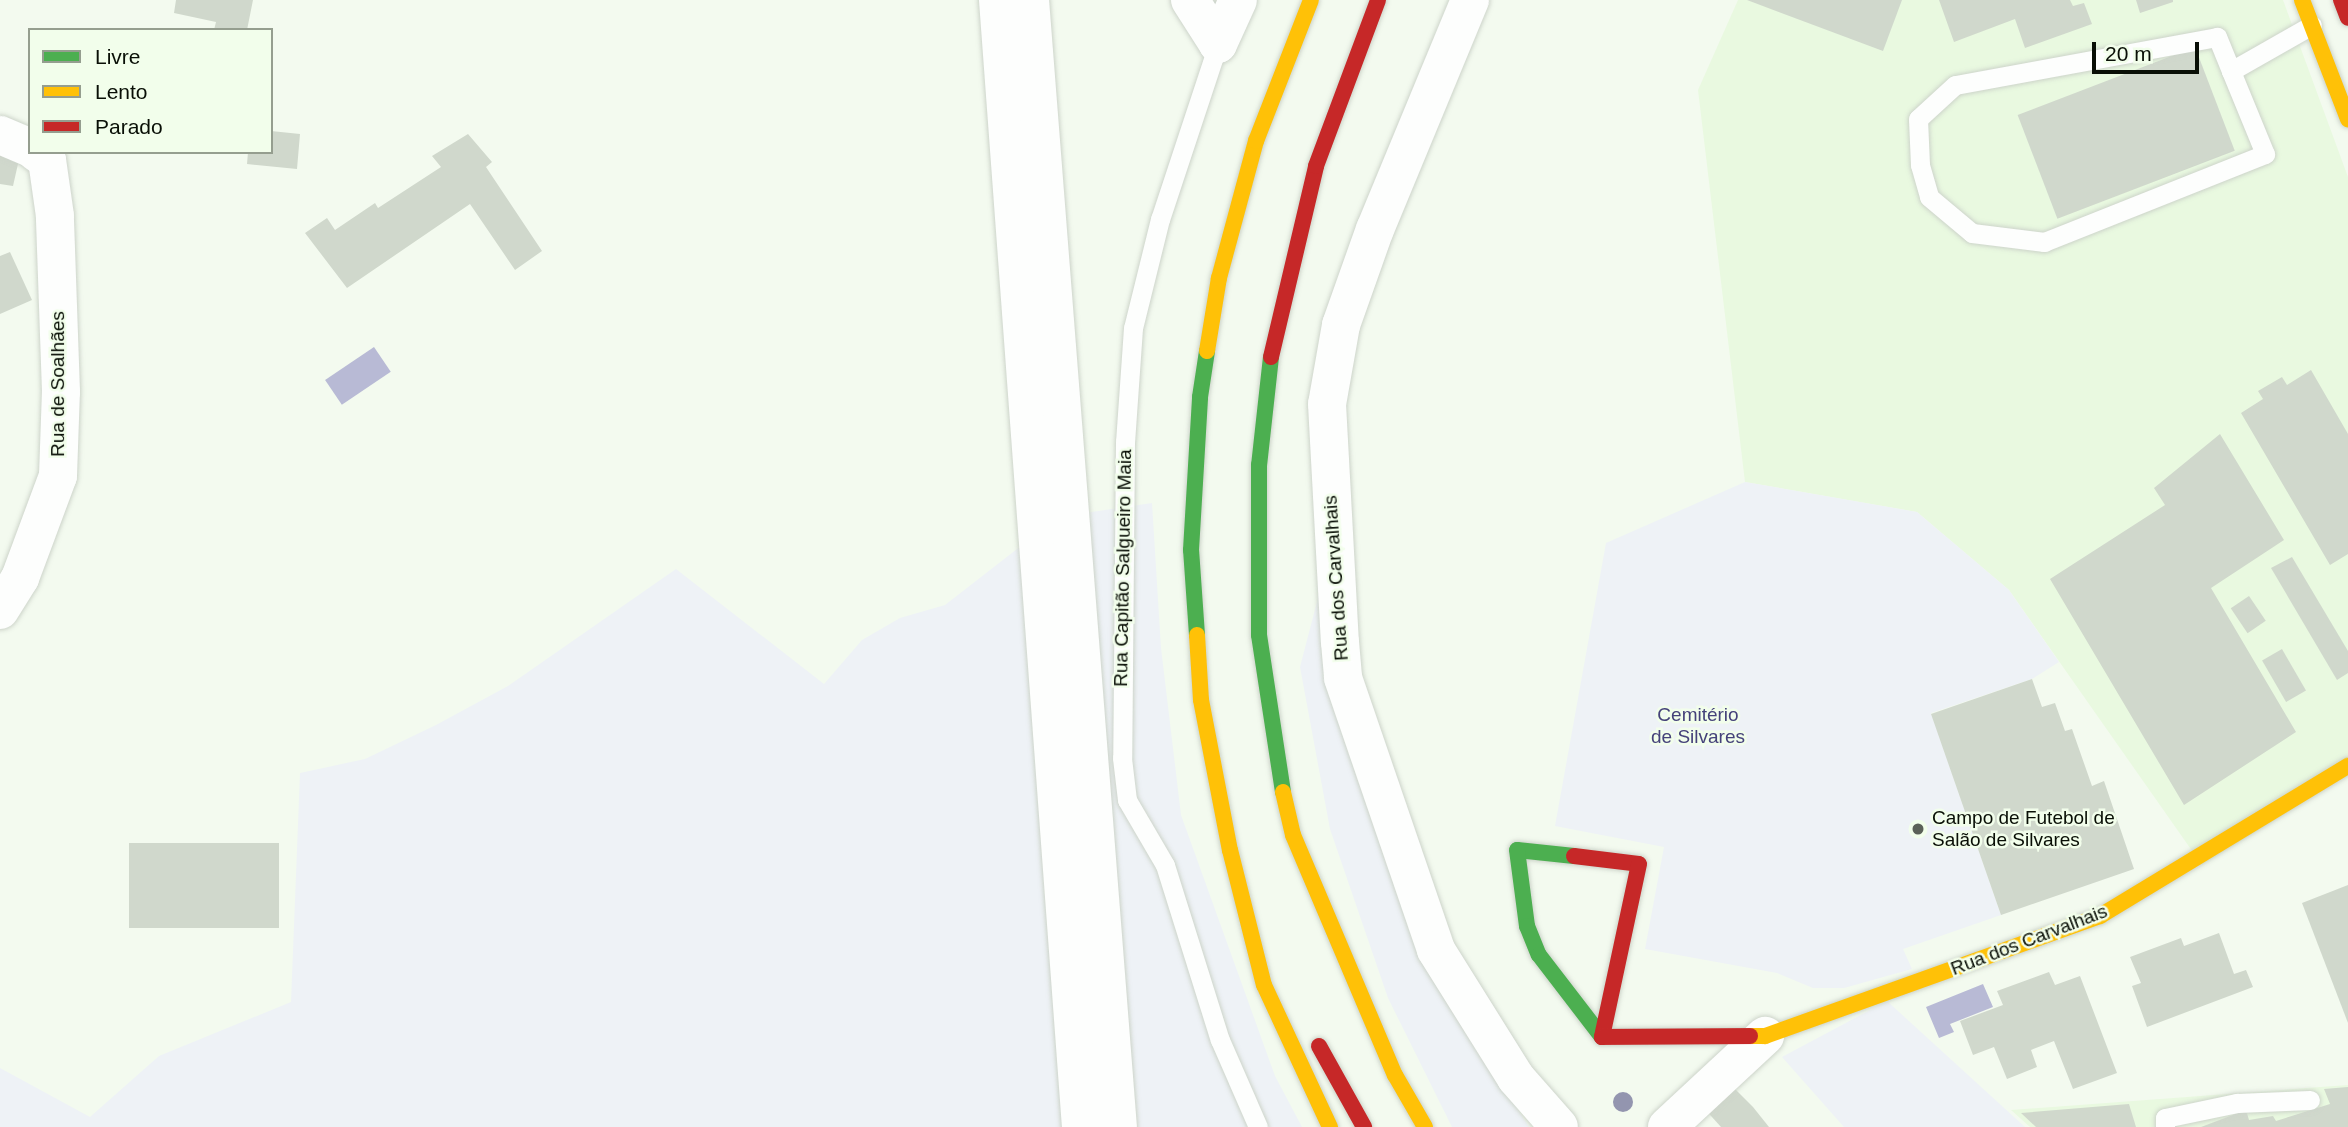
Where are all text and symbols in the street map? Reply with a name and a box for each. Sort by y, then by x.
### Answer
legend [28,28,273,154]
scale bar [2096,28,2203,72]
text: 20 m [2105,42,2152,65]
text: Livre [95,45,141,68]
text: Lento [95,80,148,103]
text: Parado [95,115,163,138]
street label: Rua de Soalhães [47,311,69,457]
street label: Rua Capitão Salgueiro Maia [1110,449,1136,687]
street label: Rua dos Carvalhais [1319,495,1353,661]
park label: Cemitério de Silvares [1651,704,1745,748]
place label: Campo de Futebol de Salão de Silvares [1932,807,2115,851]
marker: Campo de Futebol de Salão de Silvares [1910,821,1926,837]
street label: Rua dos Carvalhais [1948,900,2110,980]

